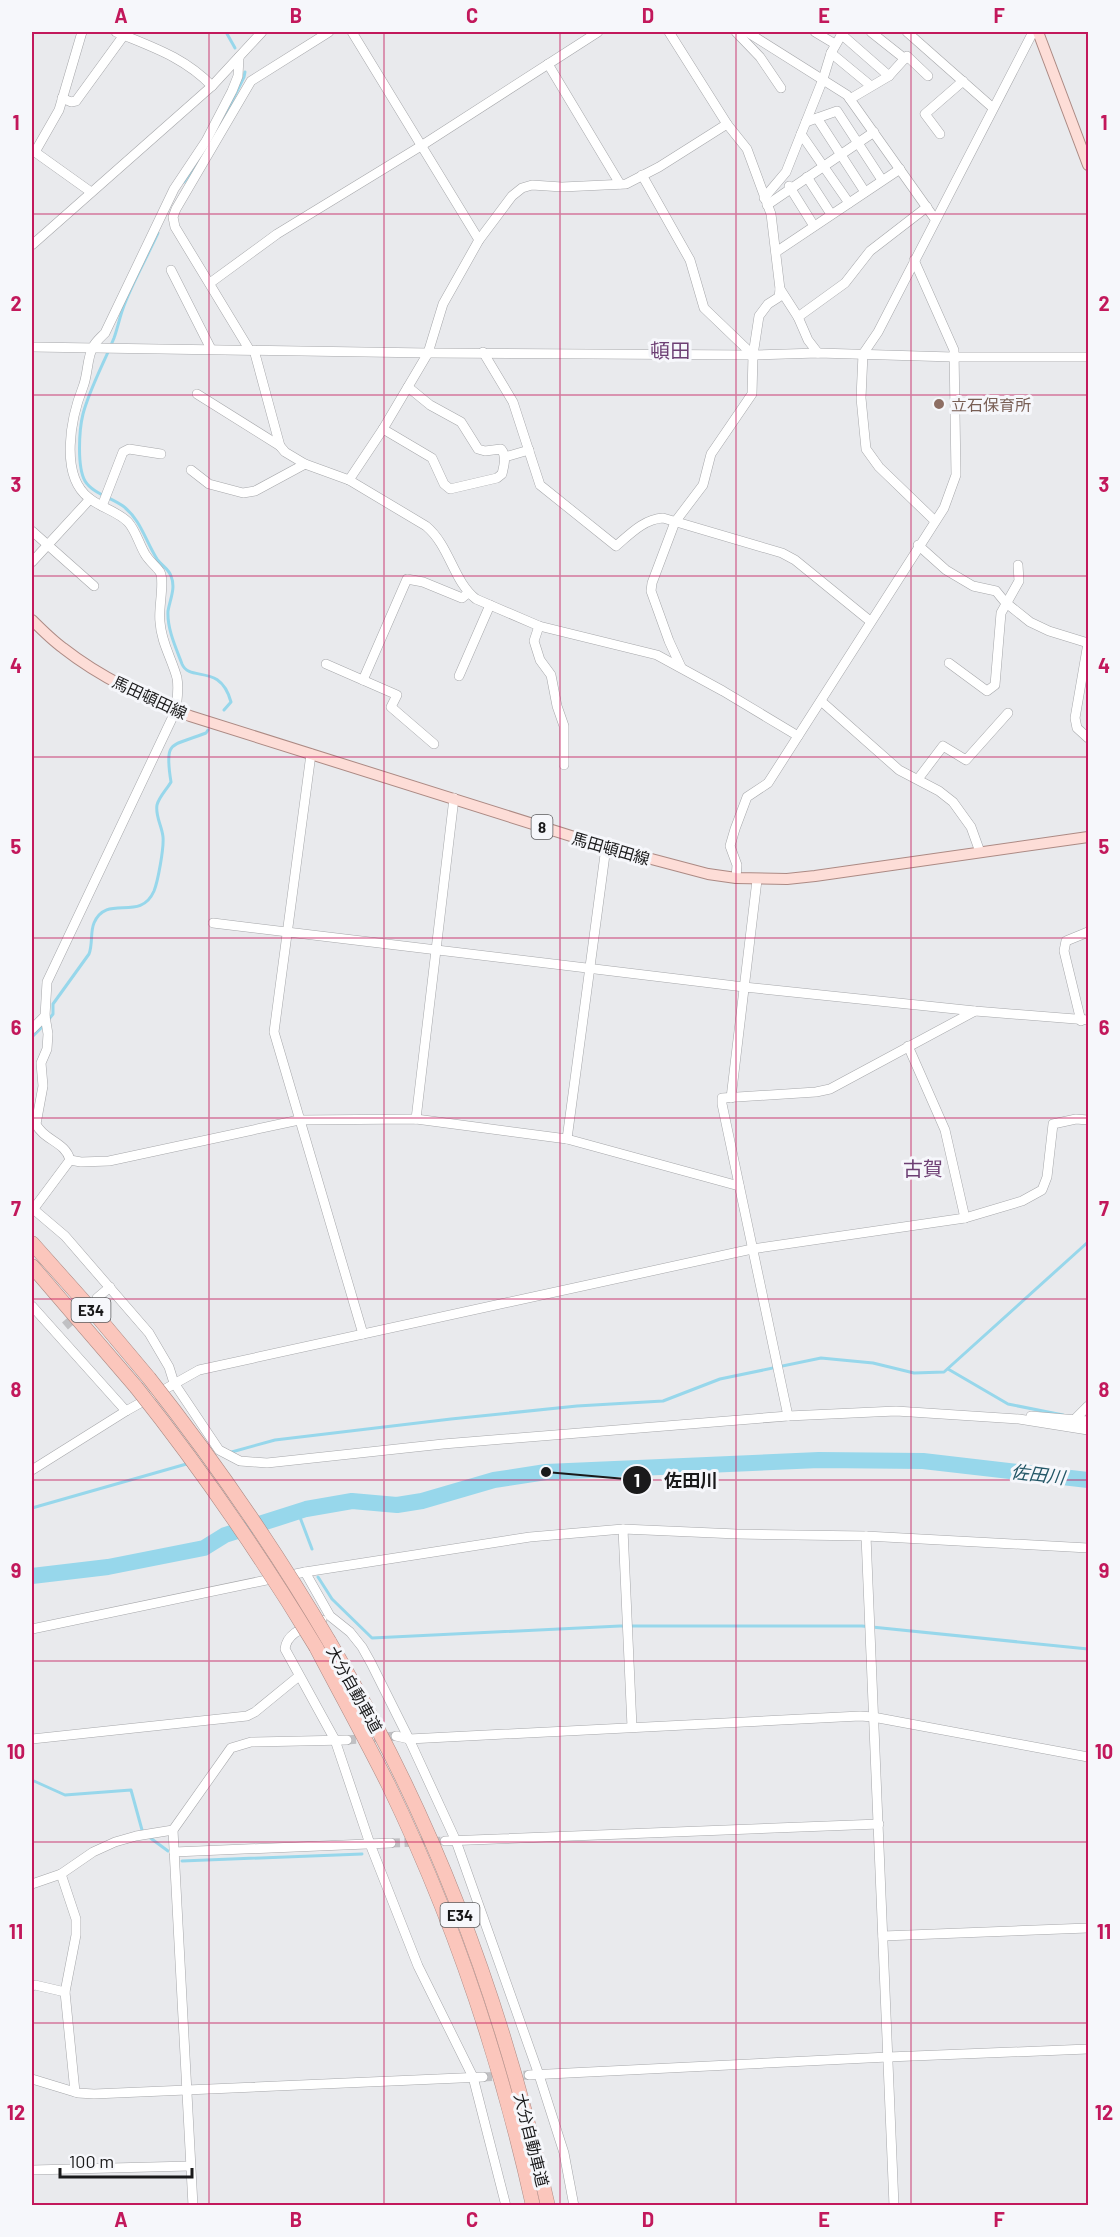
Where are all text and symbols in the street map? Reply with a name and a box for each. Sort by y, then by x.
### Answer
text: A [114,3,128,27]
text: B [290,3,302,27]
text: C [466,3,478,27]
text: D [642,3,654,27]
text: E [818,3,830,27]
text: F [993,3,1005,27]
text: 1 [12,110,20,134]
text: 1 [1100,110,1108,134]
text: 2 [10,291,22,315]
text: 2 [1098,291,1110,315]
district label: 頓田 [650,338,690,362]
place label: 立石保育所 [951,395,1031,414]
marker: 立石保育所 [932,397,946,411]
text: 3 [11,472,21,496]
text: 3 [1099,472,1109,496]
text: 4 [10,653,22,677]
text: 4 [1098,653,1110,677]
street label: 馬田頓田線 [110,671,190,723]
road number: 8 [532,815,552,839]
street label: 馬田頓田線 [570,828,652,868]
text: 5 [11,834,22,858]
text: 5 [1099,834,1110,858]
text: 6 [11,1015,22,1039]
text: 6 [1099,1015,1110,1039]
district label: 古賀 [903,1156,943,1180]
text: 7 [11,1196,21,1220]
text: 7 [1099,1196,1109,1220]
road number: E34 [72,1298,110,1322]
text: 8 [11,1377,22,1401]
text: 8 [1099,1377,1110,1401]
water label: 佐田川 [1010,1460,1068,1488]
callout: 佐田川 [622,1462,730,1498]
text: 1 [634,1469,640,1491]
text: 佐田川 [664,1469,718,1491]
text: 9 [11,1558,21,1582]
text: 9 [1099,1558,1109,1582]
street label: 大分自動車道 [323,1642,387,1736]
text: 10 [7,1739,25,1763]
text: 10 [1095,1739,1113,1763]
road number: E34 [440,1903,480,1927]
text: 11 [9,1919,23,1943]
text: 11 [1097,1919,1111,1943]
street label: 大分自動車道 [511,2091,553,2189]
text: 12 [7,2100,25,2124]
text: 12 [1095,2100,1113,2124]
scale bar [60,2141,192,2179]
text: 100 m [69,2150,114,2172]
text: A [114,2207,128,2231]
text: B [290,2207,302,2231]
text: C [466,2207,478,2231]
text: D [642,2207,654,2231]
text: E [818,2207,830,2231]
text: F [993,2207,1005,2231]

